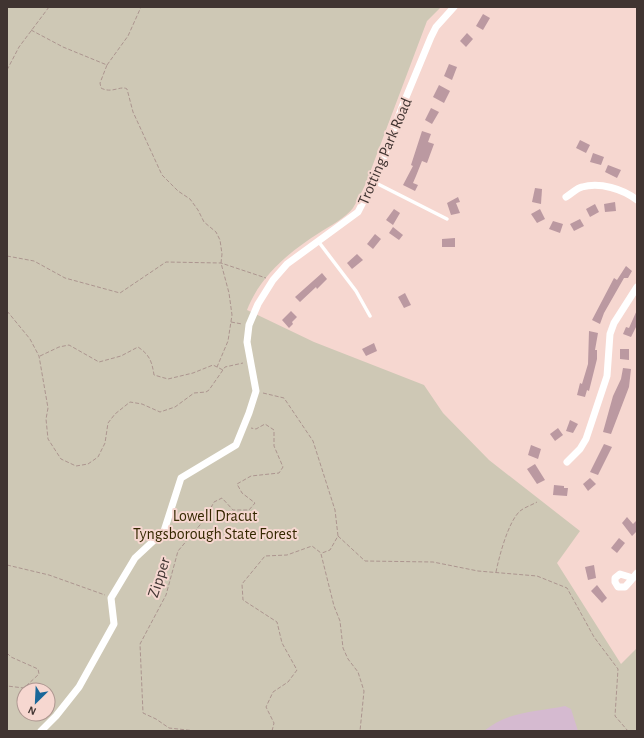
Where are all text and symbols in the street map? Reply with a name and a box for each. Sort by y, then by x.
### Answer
street label: Trotting Park Road [355,95,415,207]
park label: Lowell Dracut Tyngsborough State Forest [133,508,297,543]
street label: Zipper [145,554,173,599]
north arrow [16,682,56,722]
text: N [26,704,38,717]

